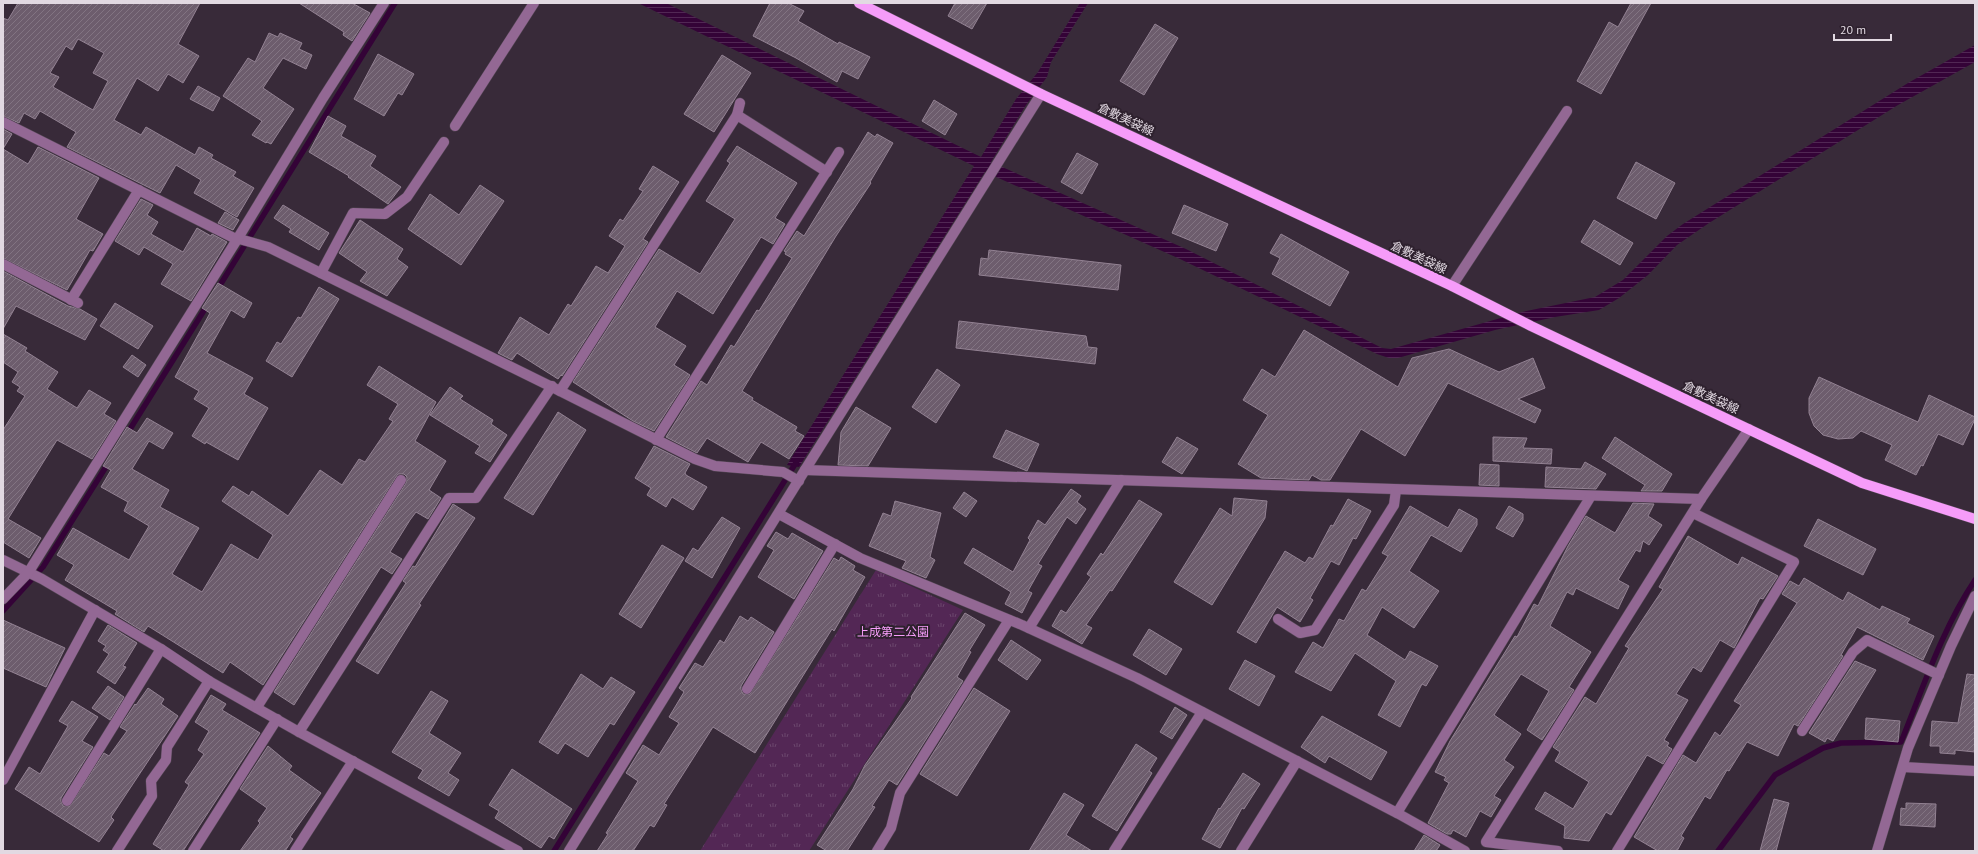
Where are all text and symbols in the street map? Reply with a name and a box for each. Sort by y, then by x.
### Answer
scale bar [1834,16,1891,42]
text: 20 m [1840,22,1866,37]
street label: 倉敷美袋線 [1096,100,1156,138]
street label: 倉敷美袋線 [1389,238,1449,276]
street label: 倉敷美袋線 [1681,378,1741,416]
park label: 上成第二公園 [857,624,929,639]

